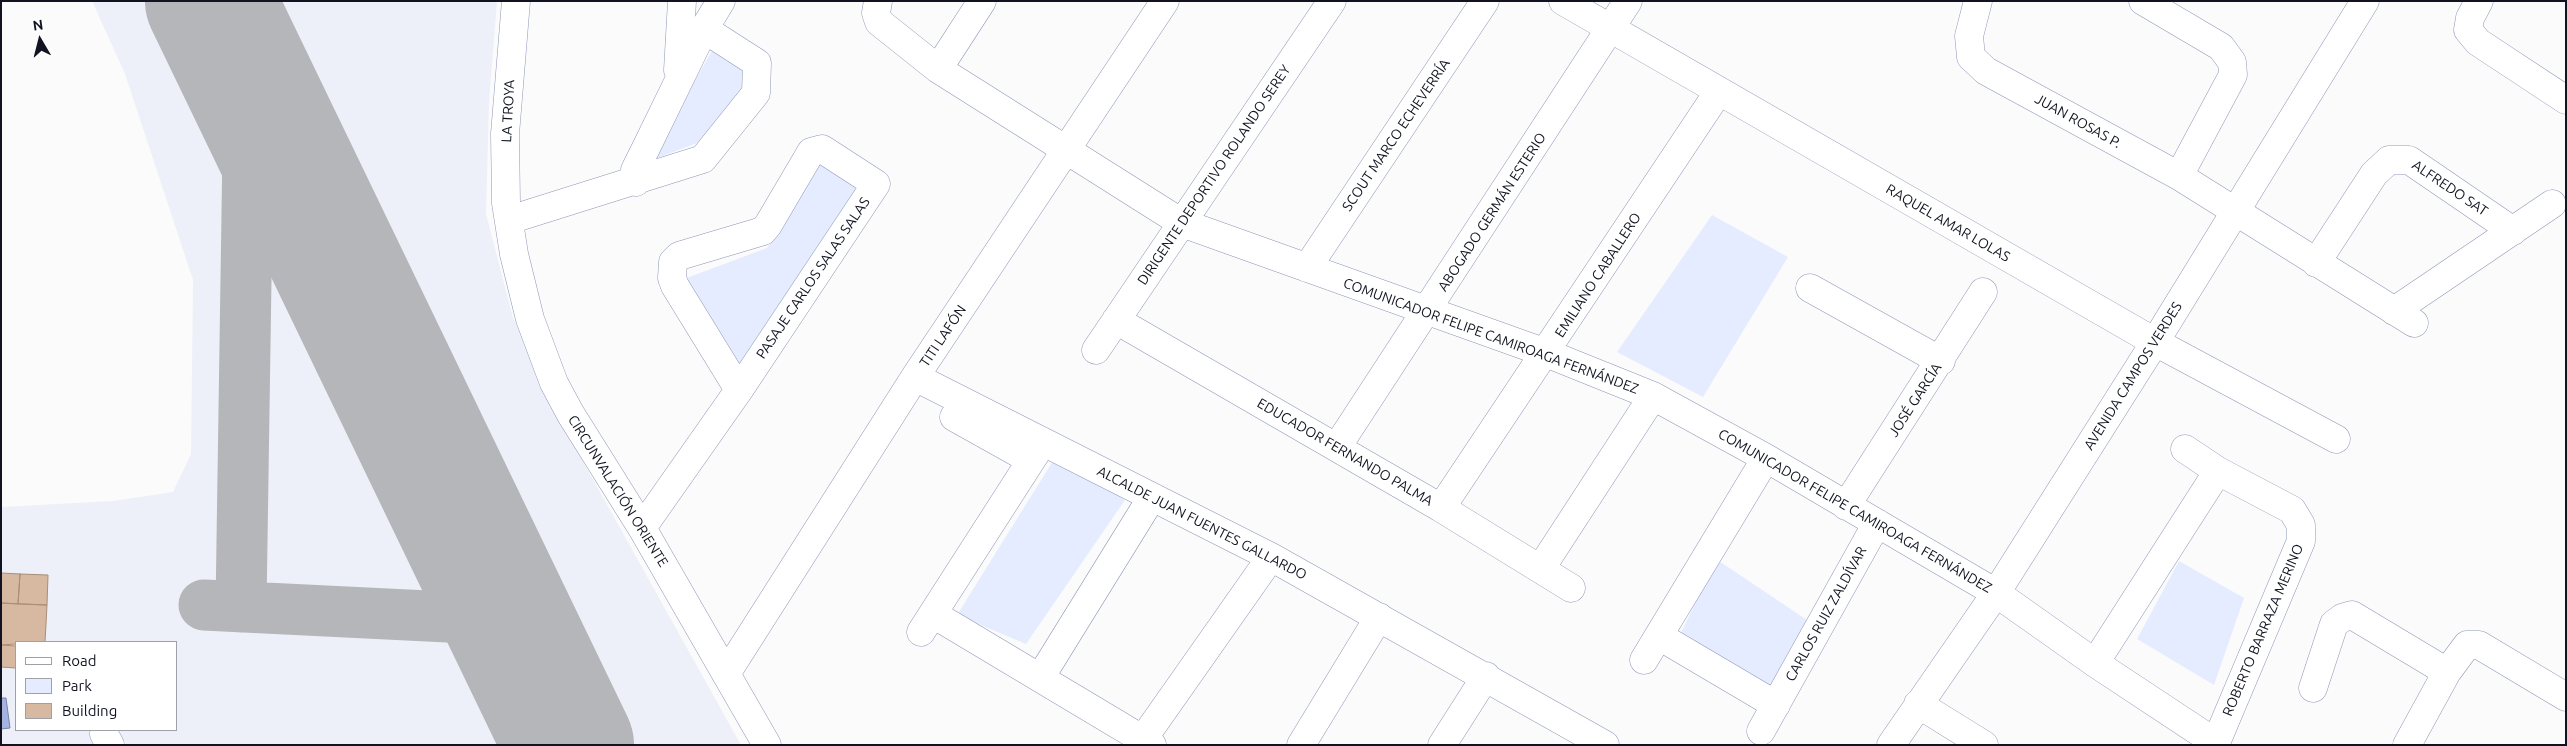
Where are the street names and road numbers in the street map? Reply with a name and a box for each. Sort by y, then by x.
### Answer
street label: SCOUT MARCO ECHEVERRÍA [1339,56,1453,214]
street label: DIRIGENTE DEPORTIVO ROLANDO SEREY [1134,62,1294,288]
street label: LA TROYA [498,79,518,143]
street label: JUAN ROSAS P. [2032,90,2124,152]
street label: ABOGADO GERMÁN ESTERIO [1434,130,1550,294]
street label: ALFREDO SAT [2409,157,2491,219]
street label: RAQUEL AMAR LOLAS [1883,181,2013,265]
street label: PASAJE CARLOS SALAS SALAS [753,194,873,362]
street label: EMILIANO CABALLERO [1551,210,1645,340]
street label: COMUNICADOR FELIPE CAMIROAGA FERNÁNDEZ [1341,275,1641,397]
street label: AVENIDA CAMPOS VERDES [2081,299,2185,453]
street label: TITI LAFÓN [916,302,970,370]
street label: JOSÉ GARCÍA [1885,360,1945,440]
street label: EDUCADOR FERNANDO PALMA [1254,395,1436,509]
street label: CIRCUNVALACIÓN ORIENTE [564,412,672,570]
street label: COMUNICADOR FELIPE CAMIROAGA FERNÁNDEZ [1715,425,1995,597]
street label: ALCALDE JUAN FUENTES GALLARDO [1094,463,1310,583]
street label: ROBERTO BARRAZA MERINO [2219,541,2307,719]
street label: CARLOS RUIZ ZALDÍVAR [1782,544,1870,684]

